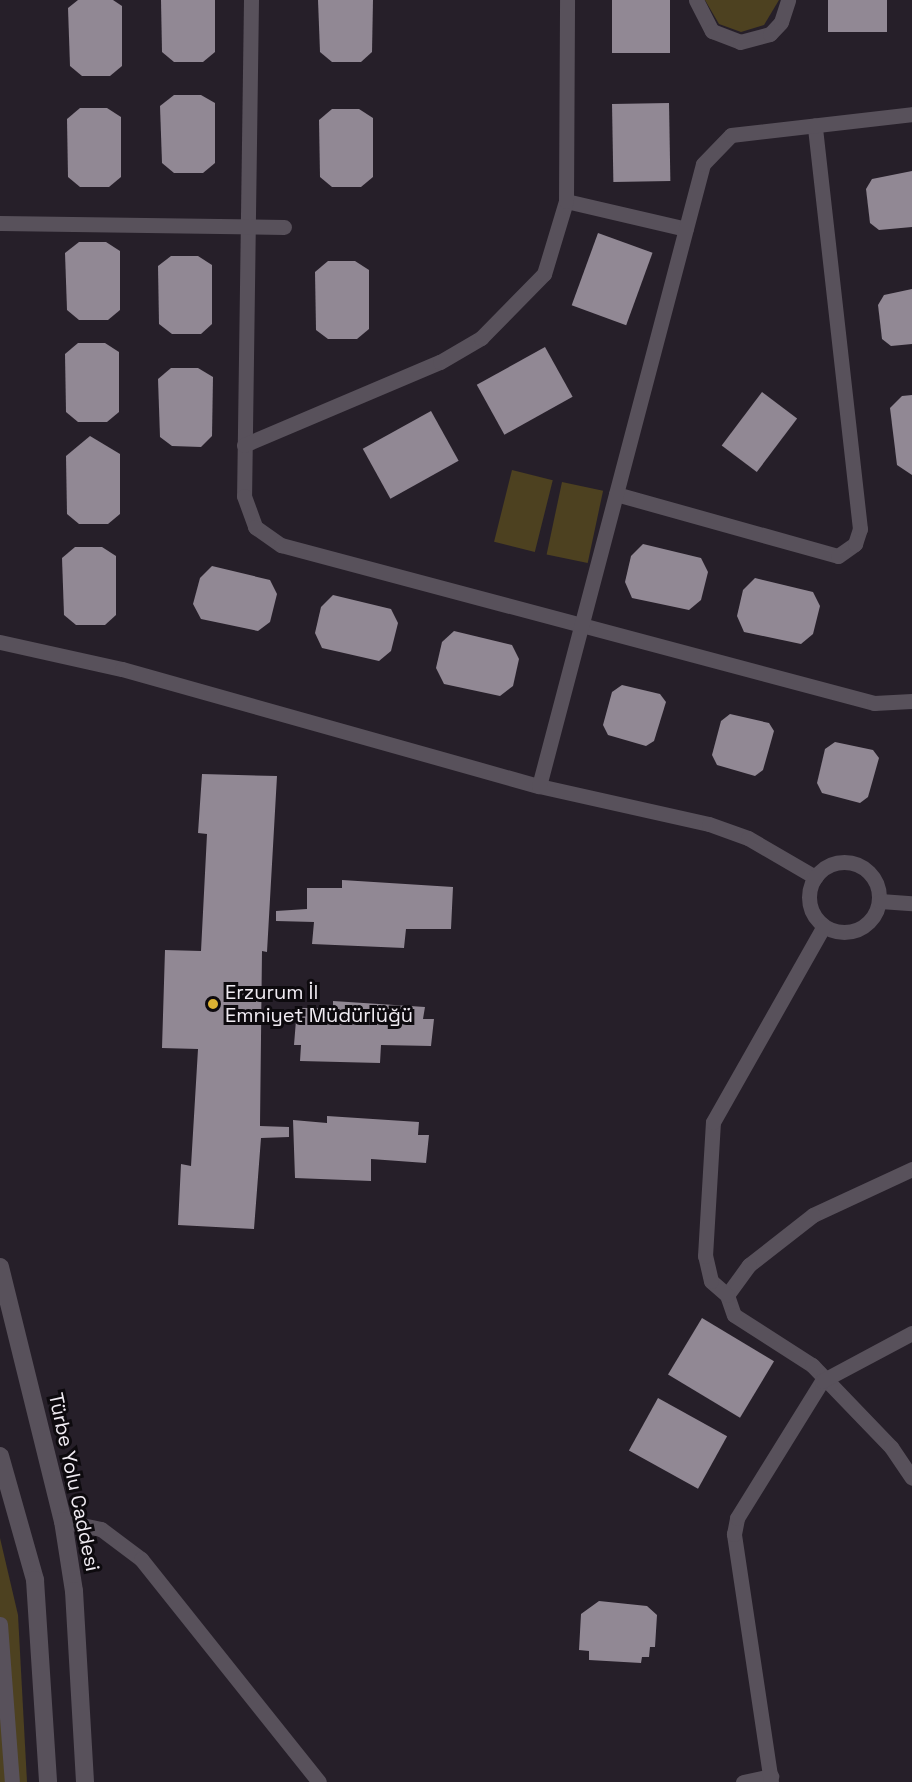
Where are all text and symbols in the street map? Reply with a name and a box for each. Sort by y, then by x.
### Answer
place label: Erzurum İl Emniyet Müdürlüğü [225,981,413,1028]
marker: Erzurum İl Emniyet Müdürlüğü [206,997,220,1011]
street label: Türbe Yolu Caddesi [43,1390,105,1574]

